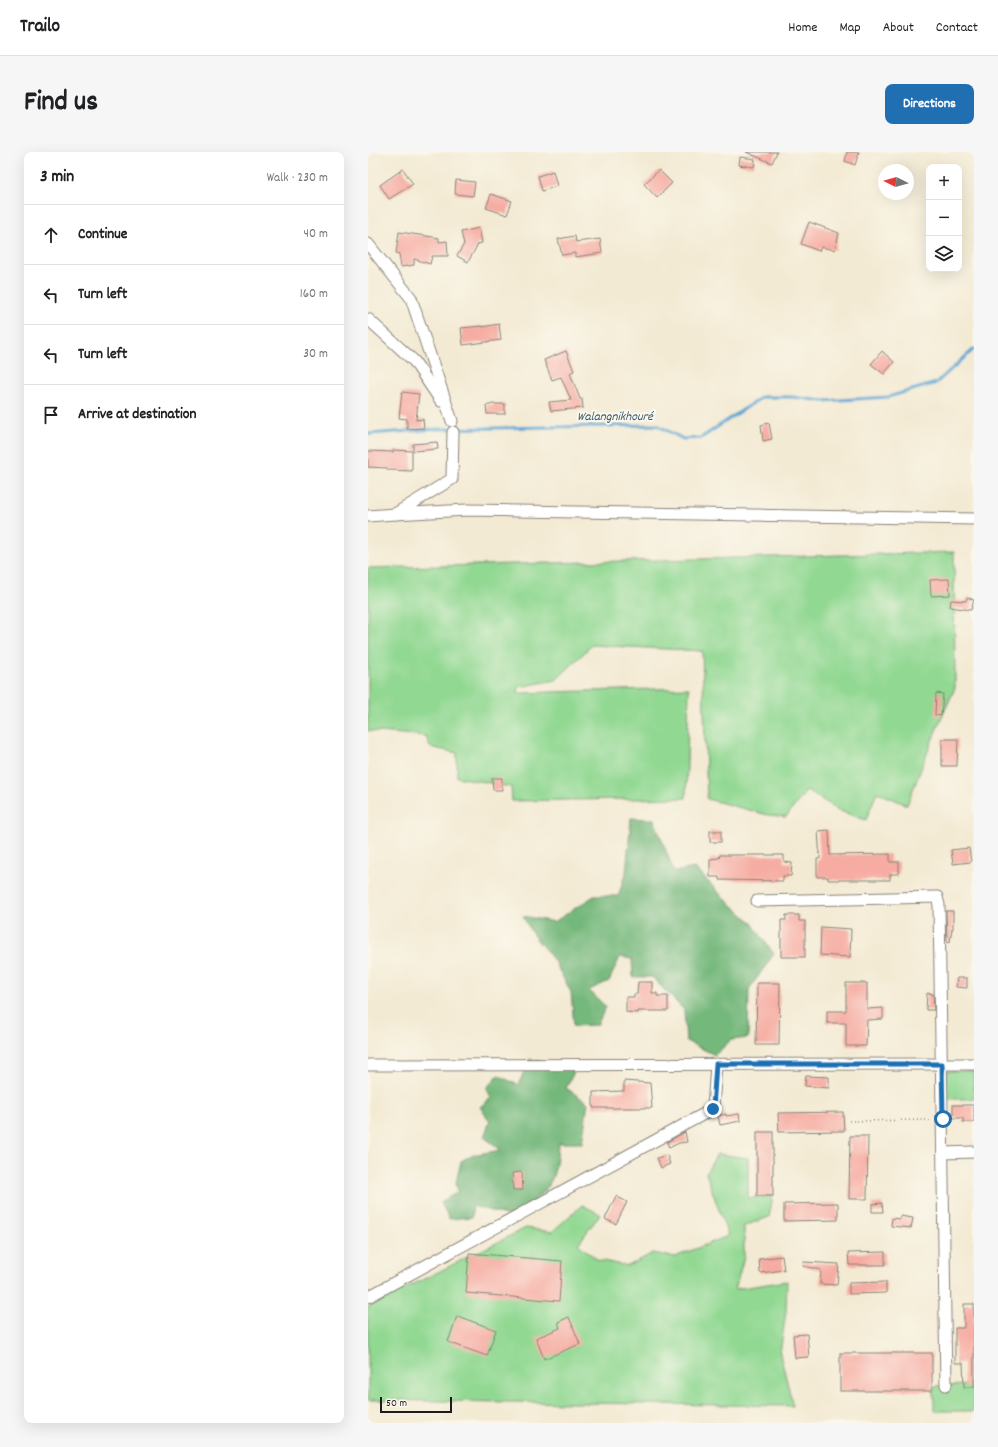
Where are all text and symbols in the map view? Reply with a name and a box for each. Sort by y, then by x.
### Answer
text: Trailo [20,14,60,41]
text: Home [788,18,817,38]
text: Map [839,18,861,38]
text: About [883,18,914,38]
text: Contact [936,18,978,38]
text: Find us [24,84,98,124]
button: Directions [885,84,974,124]
north arrow [878,164,914,200]
map controls [926,164,962,272]
button: + [926,164,962,200]
text: 3 min [40,166,74,190]
text: Walk · 230 m [267,169,328,188]
button: − [926,200,962,236]
icon: ahead [40,224,62,246]
text: Continue [78,224,127,246]
text: 40 m [304,225,328,244]
button: layers [926,236,962,272]
icon: left [40,284,62,306]
text: Turn left [78,284,127,306]
text: 160 m [300,285,328,304]
icon: left [40,344,62,366]
text: Turn left [78,344,127,366]
text: 30 m [303,345,328,364]
icon: arrive [40,404,62,426]
text: Arrive at destination [78,404,196,426]
water label: Walangnikhouré [577,408,654,427]
route end [704,1100,722,1118]
route start [934,1110,952,1128]
scale bar [380,1395,452,1414]
text: 50 m [386,1396,407,1412]

